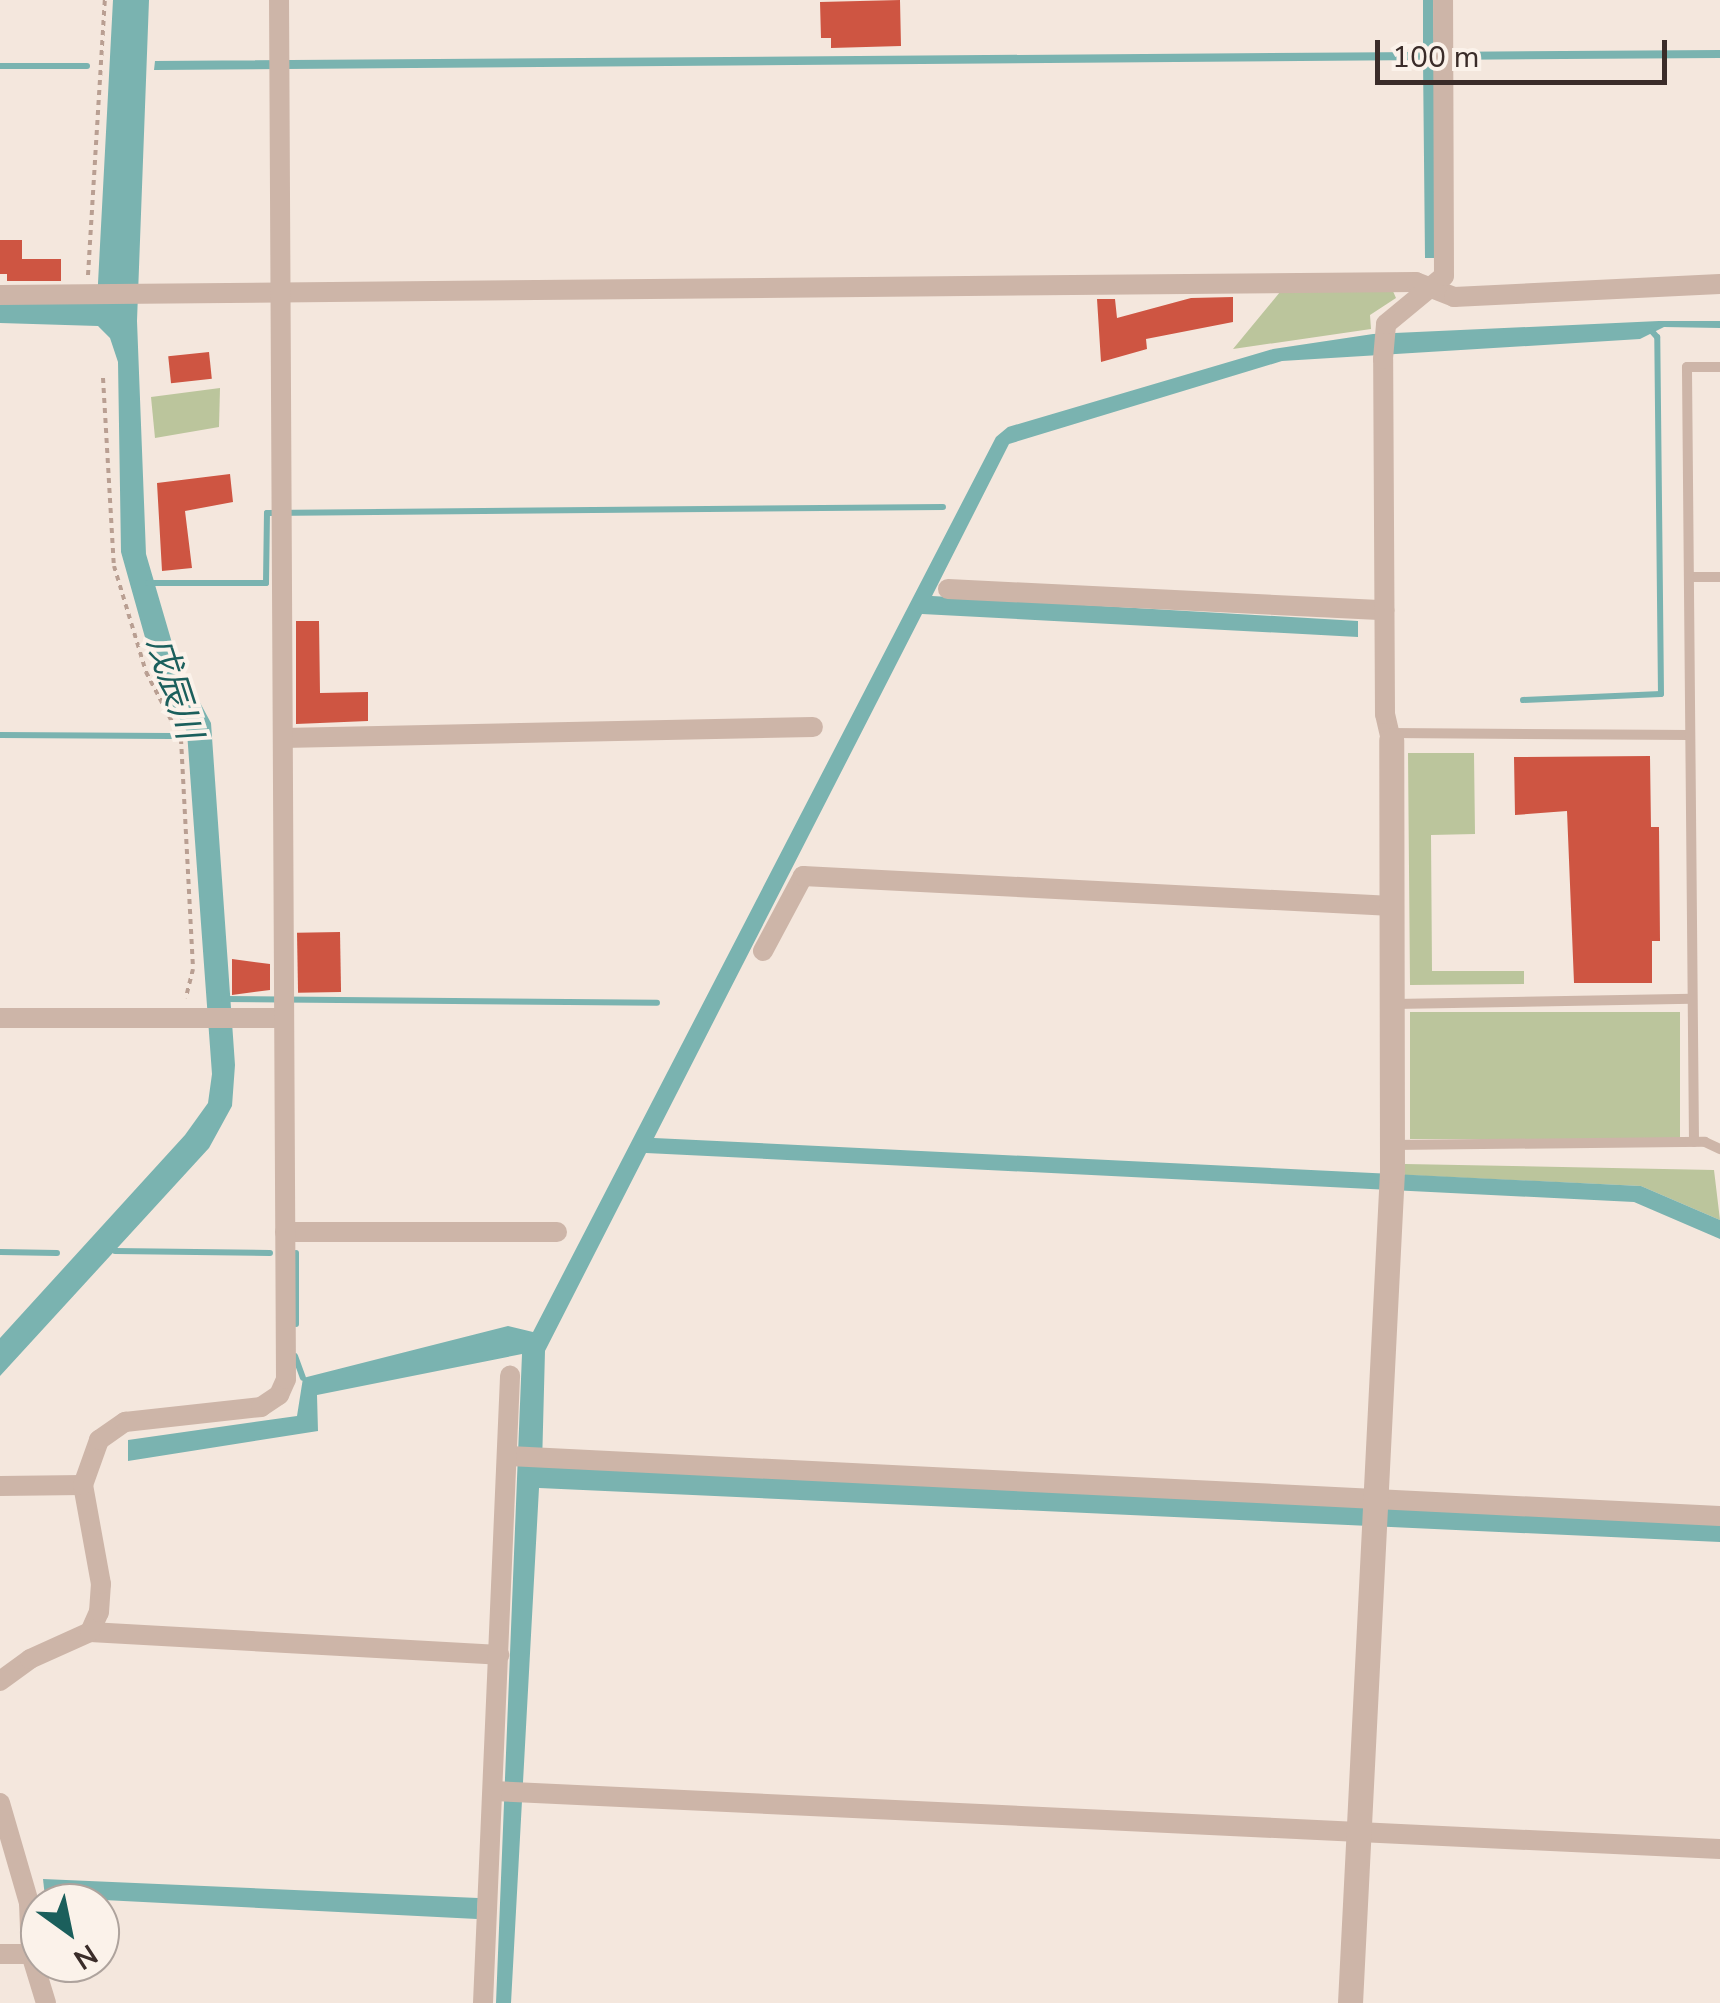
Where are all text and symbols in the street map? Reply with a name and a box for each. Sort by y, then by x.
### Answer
scale bar [1380,20,1672,82]
text: 100 m [1392,37,1479,78]
water label: 戊辰川 [138,632,210,744]
north arrow [20,1883,120,1983]
text: N [66,1935,104,1978]

